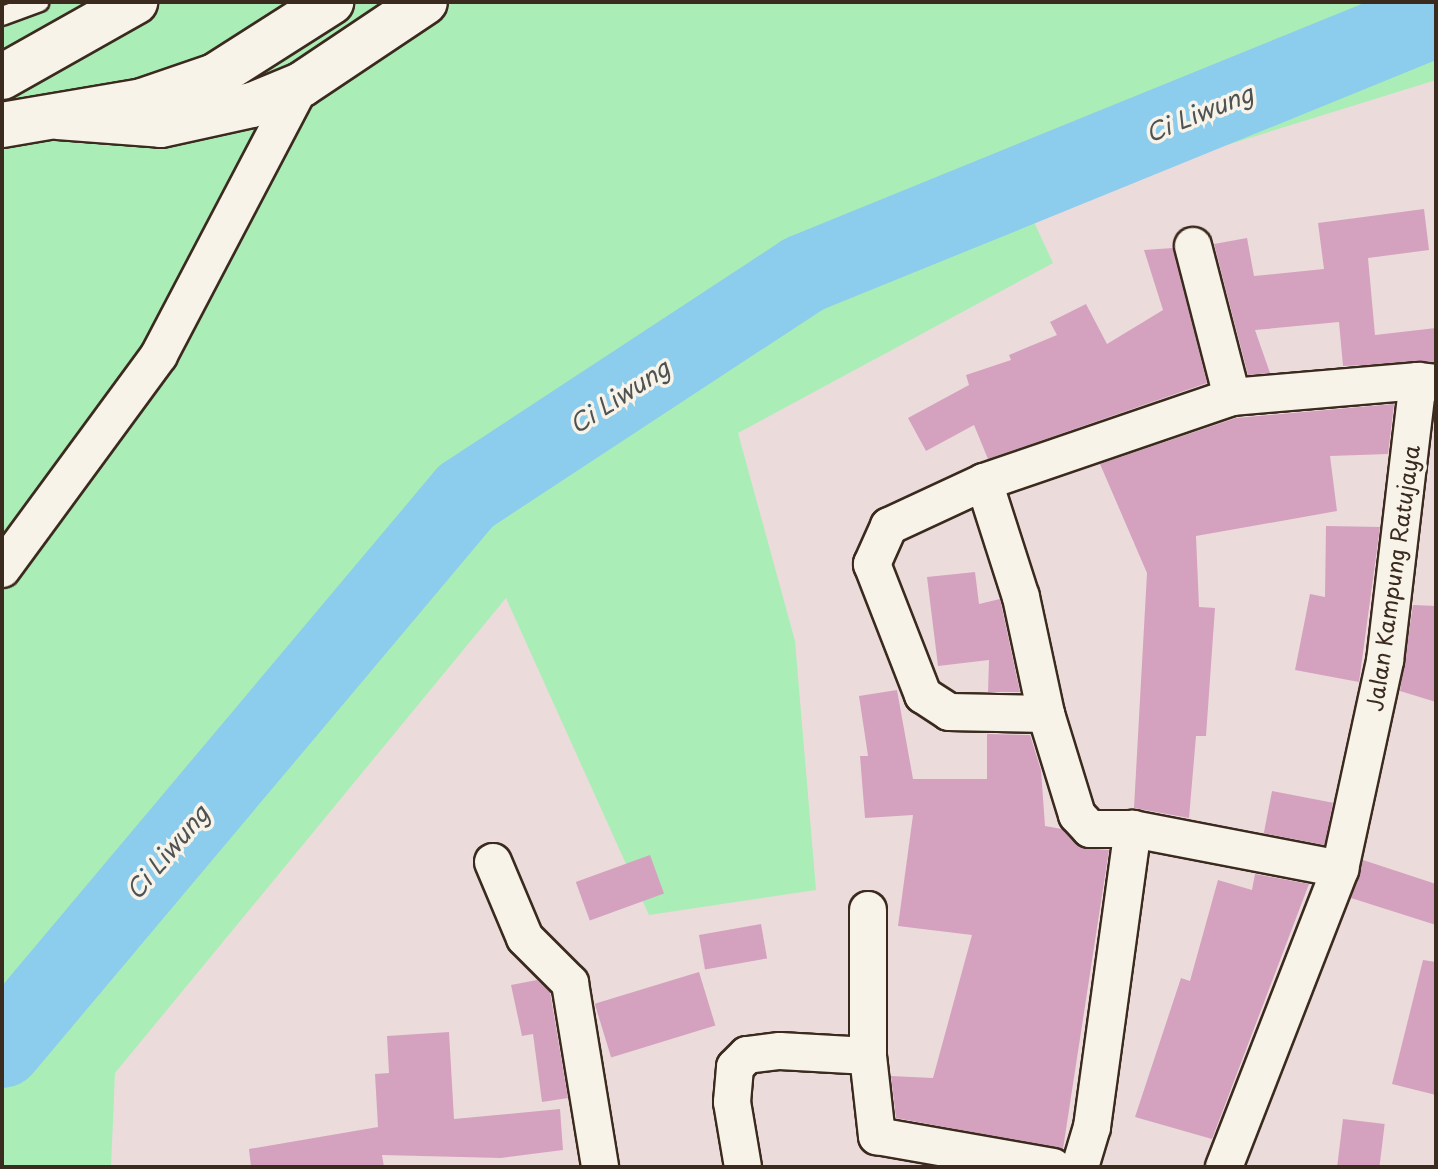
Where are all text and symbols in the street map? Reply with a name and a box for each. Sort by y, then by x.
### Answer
water label: Ci Liwung [1141,78,1257,148]
water label: Ci Liwung [563,353,675,439]
street label: Jalan Kampung Ratujaya [1360,443,1424,713]
water label: Ci Liwung [119,799,215,905]

